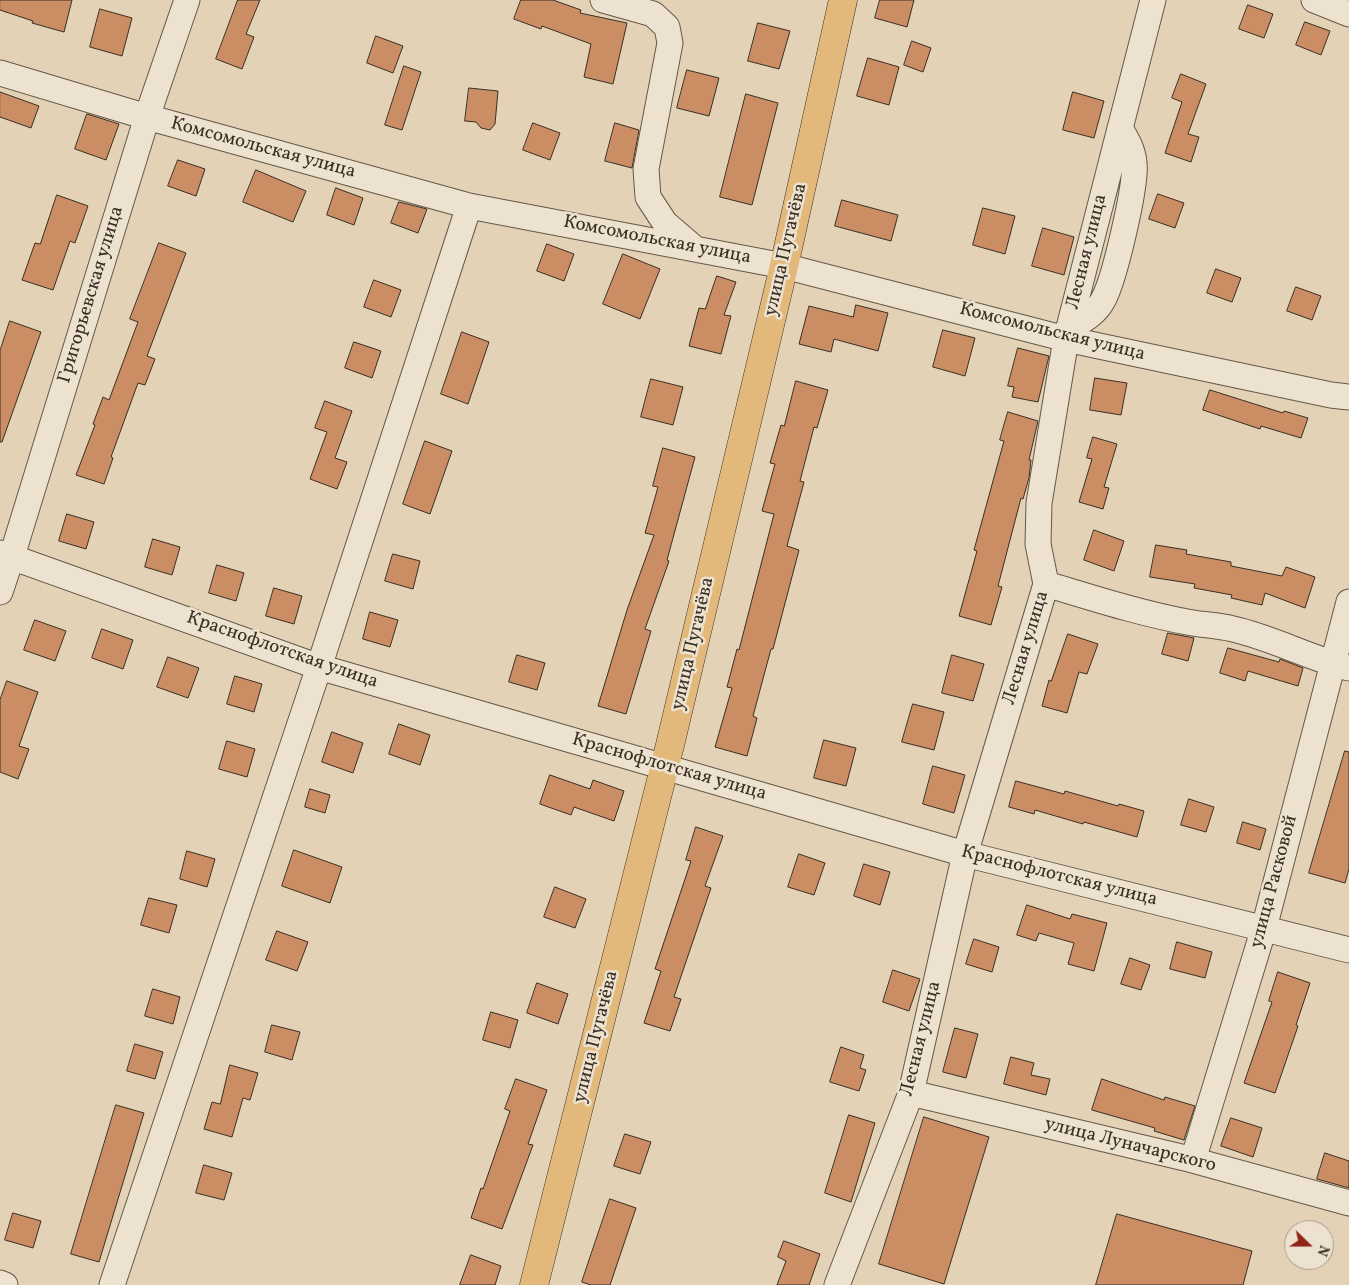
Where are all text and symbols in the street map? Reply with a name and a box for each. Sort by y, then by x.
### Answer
street label: Комсомольская улица [168,113,358,185]
street label: улица Пугачёва [761,181,813,319]
street label: Лесная улица [1063,192,1113,312]
street label: Григорьевская улица [54,204,130,386]
street label: Комсомольская улица [561,212,753,270]
street label: Комсомольская улица [957,299,1147,367]
street label: улица Пугачёва [668,575,720,713]
street label: Лесная улица [999,588,1055,708]
street label: Краснофлотская улица [183,607,381,695]
street label: Краснофлотская улица [569,729,769,807]
street label: улица Расковой [1246,813,1304,951]
street label: Краснофлотская улица [959,842,1159,912]
street label: улица Пугачёва [570,968,624,1106]
street label: Лесная улица [897,979,947,1099]
street label: улица Луначарского [1042,1114,1218,1178]
north arrow [1284,1220,1334,1270]
text: N [1312,1242,1333,1259]

